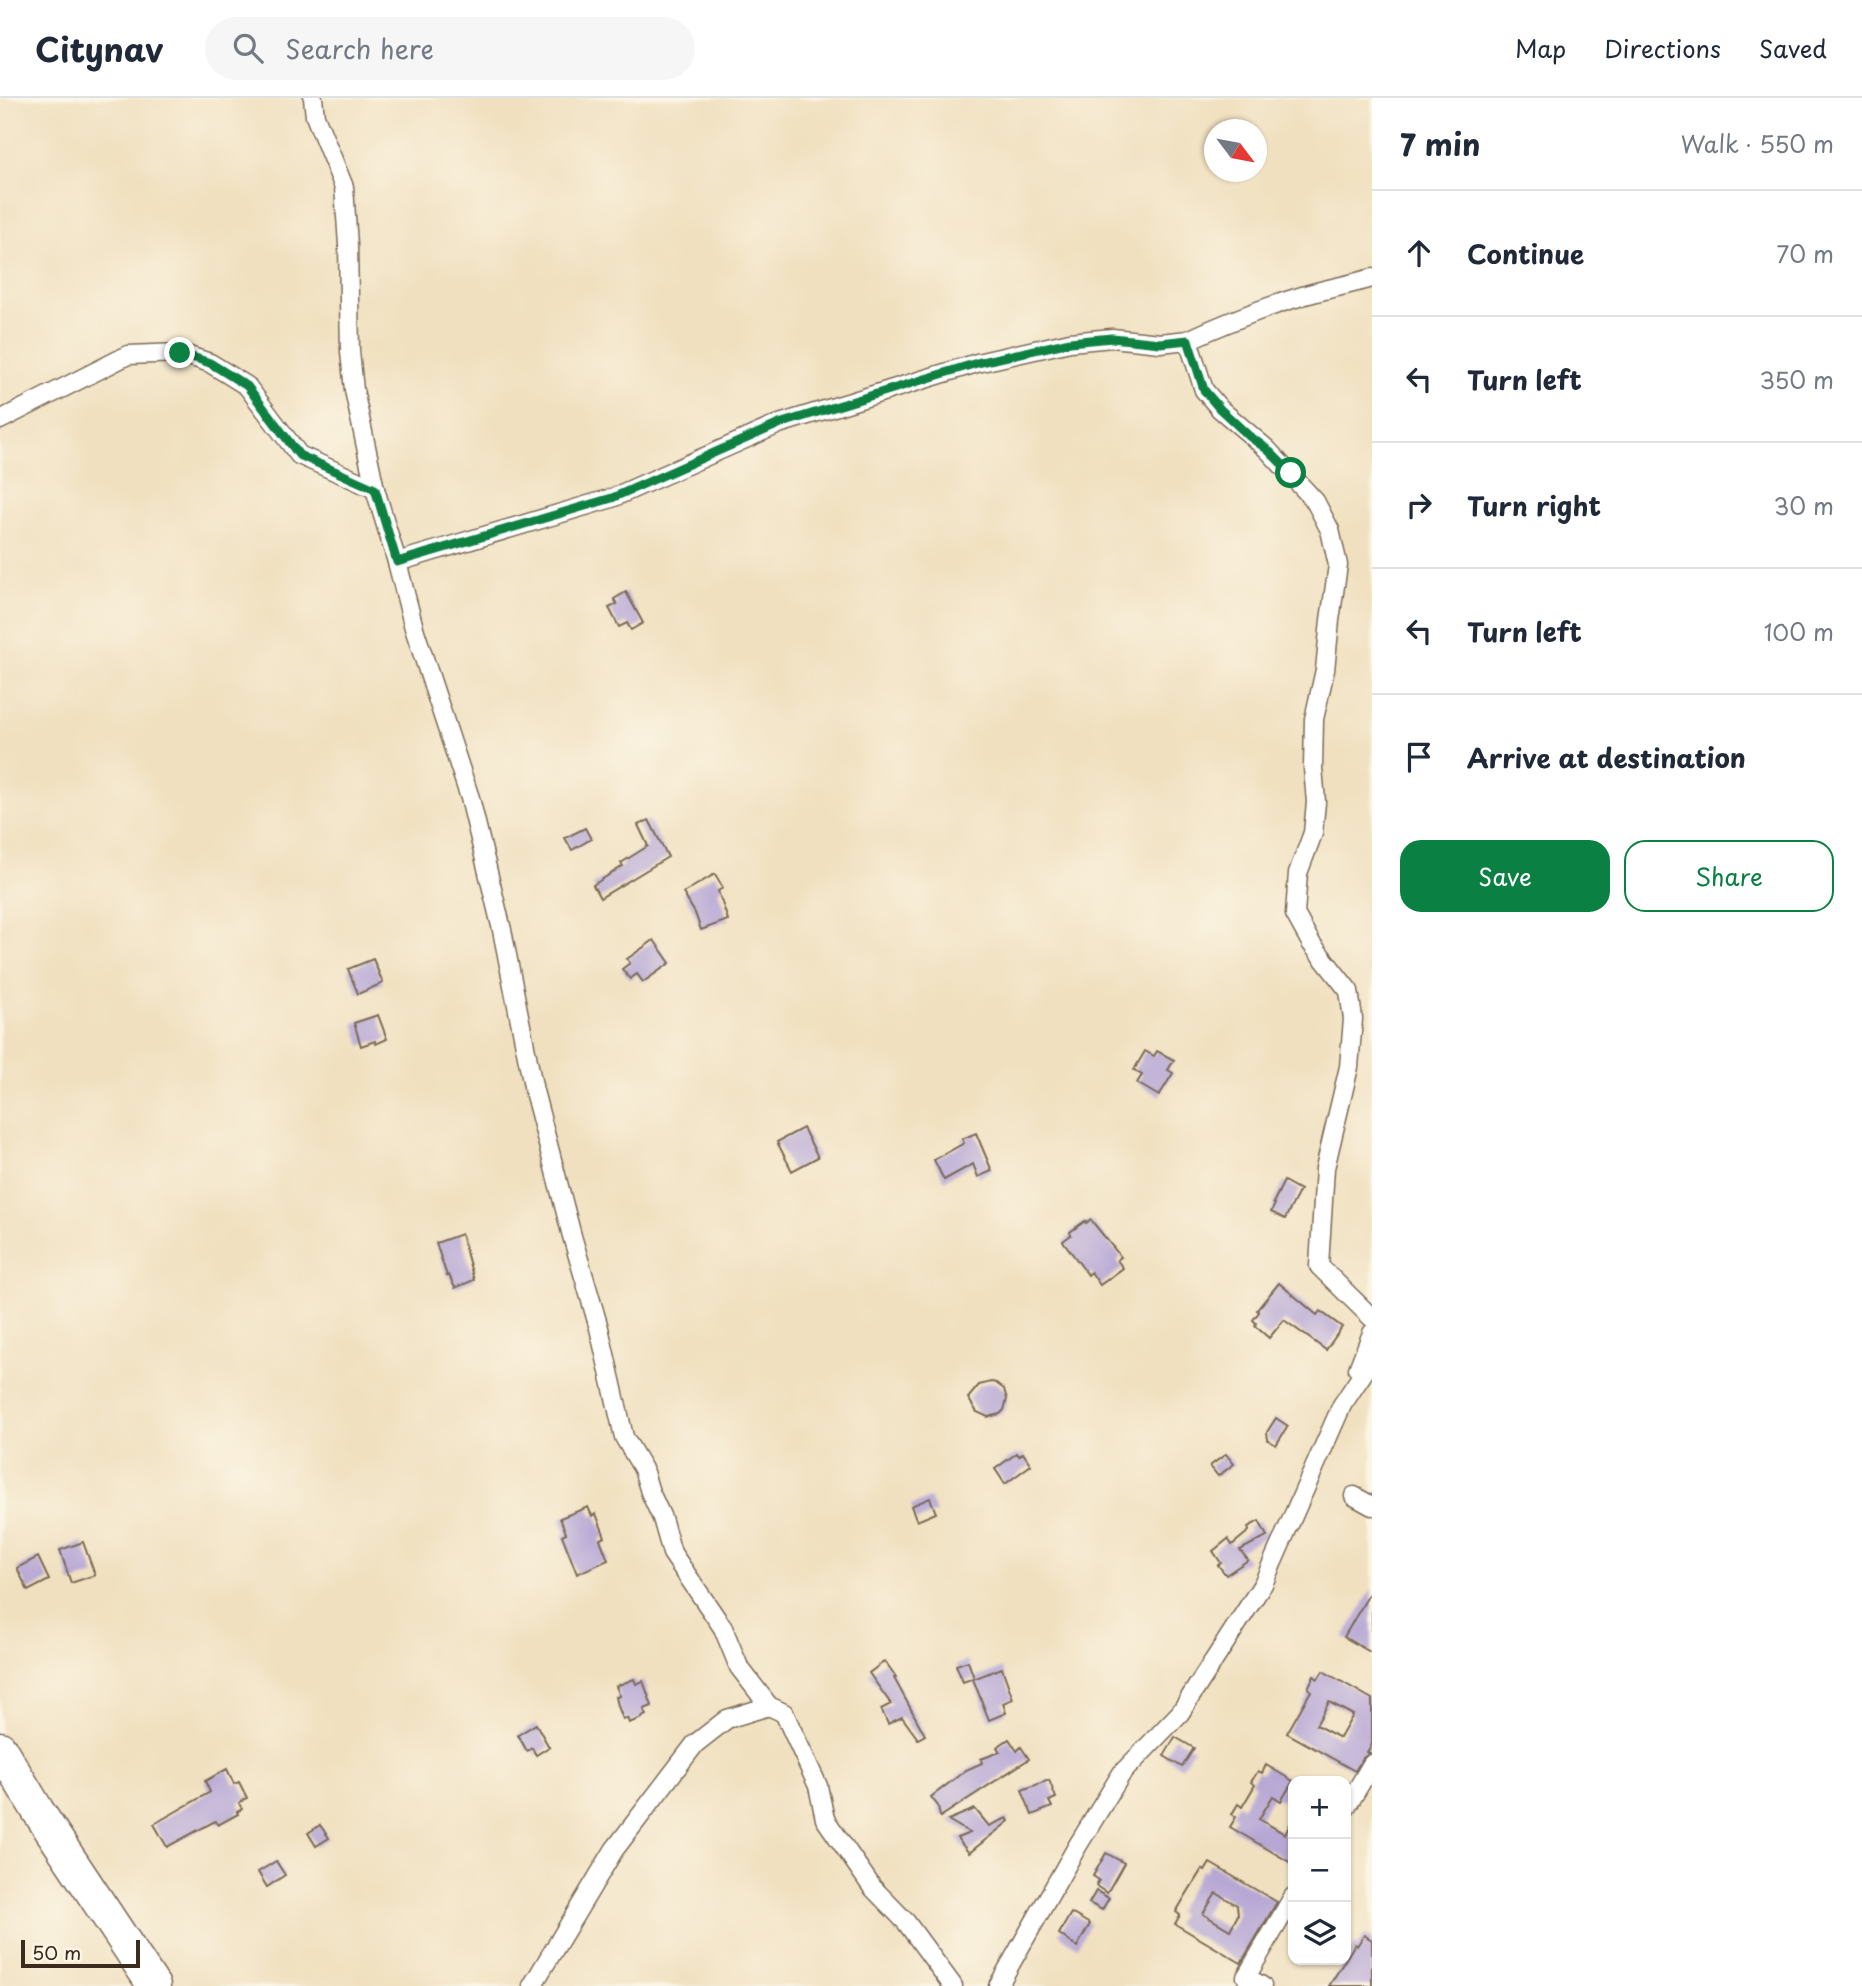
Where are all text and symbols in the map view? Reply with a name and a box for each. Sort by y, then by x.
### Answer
search box [205,17,695,80]
text: Citynav [35,23,163,73]
icon: search [229,29,267,67]
text: Search here [285,29,434,68]
text: Map [1515,30,1566,66]
text: Directions [1604,30,1721,66]
text: Saved [1759,30,1827,66]
north arrow [1204,119,1267,182]
text: 7 min [1400,121,1481,166]
text: Walk · 550 m [1681,126,1834,161]
icon: ahead [1400,234,1438,272]
text: Continue [1467,234,1584,273]
text: 70 m [1776,236,1834,271]
route end [164,337,195,368]
icon: left [1400,360,1438,398]
text: Turn left [1467,360,1582,399]
text: 350 m [1759,362,1834,397]
route start [1275,457,1306,488]
icon: right [1400,486,1438,524]
text: Turn right [1467,486,1601,525]
text: 30 m [1773,488,1834,523]
icon: left [1400,612,1438,650]
text: Turn left [1467,612,1582,651]
text: 100 m [1764,614,1834,649]
icon: arrive [1400,738,1438,776]
text: Arrive at destination [1467,738,1746,777]
button: Save [1400,840,1610,912]
button: Share [1624,840,1834,912]
map controls [1288,1776,1351,1965]
button: + [1288,1776,1351,1839]
button: − [1288,1839,1351,1902]
button: layers [1288,1902,1351,1965]
scale bar [21,1937,140,1969]
text: 50 m [32,1938,81,1966]

